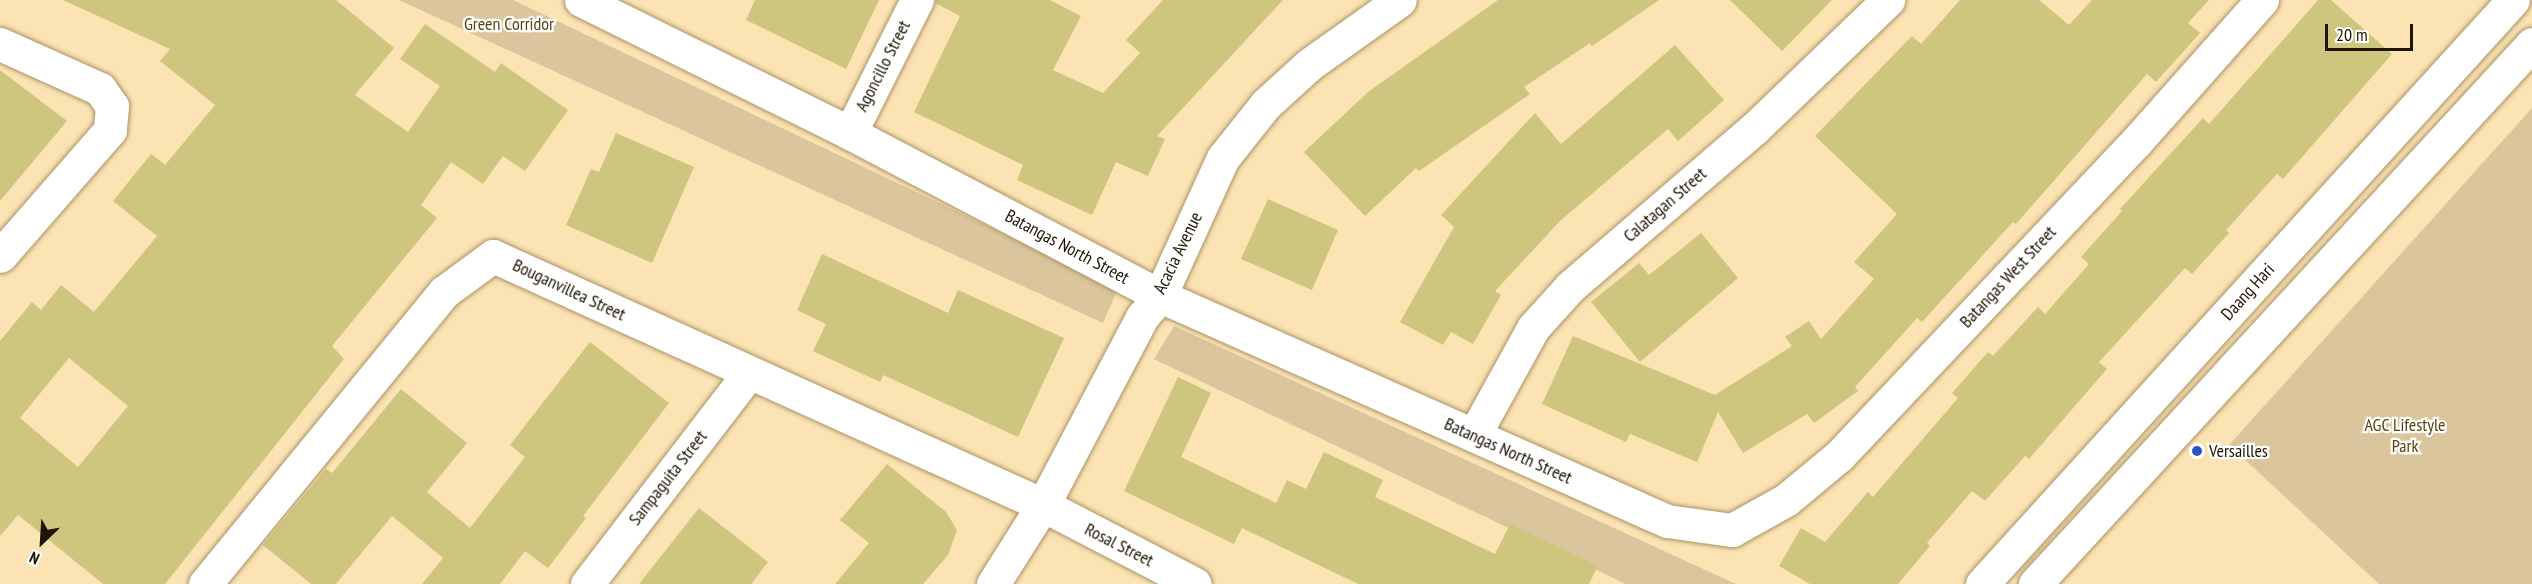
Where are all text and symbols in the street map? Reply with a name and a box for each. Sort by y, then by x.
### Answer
scale bar [2328,12,2416,50]
park label: Green Corridor [464,13,554,35]
street label: Agoncillo Street [851,17,915,115]
text: 20 m [2336,23,2368,46]
street label: Calatagan Street [1619,163,1711,247]
street label: Batangas North Street [1001,205,1133,289]
street label: Acacia Avenue [1149,208,1207,298]
street label: Batangas West Street [1955,222,2061,332]
street label: Bouganvillea Street [509,254,629,326]
street label: Daang Hari [2217,259,2279,325]
street label: Batangas North Street [1441,413,1575,489]
park label: AGC Lifestyle Park [2364,415,2446,458]
street label: Sampaguita Street [624,426,712,530]
place label: Versailles [2209,440,2268,462]
marker: Versailles [2190,444,2204,458]
north arrow [12,512,72,572]
street label: Rosal Street [1081,519,1157,571]
text: N [26,547,43,569]

